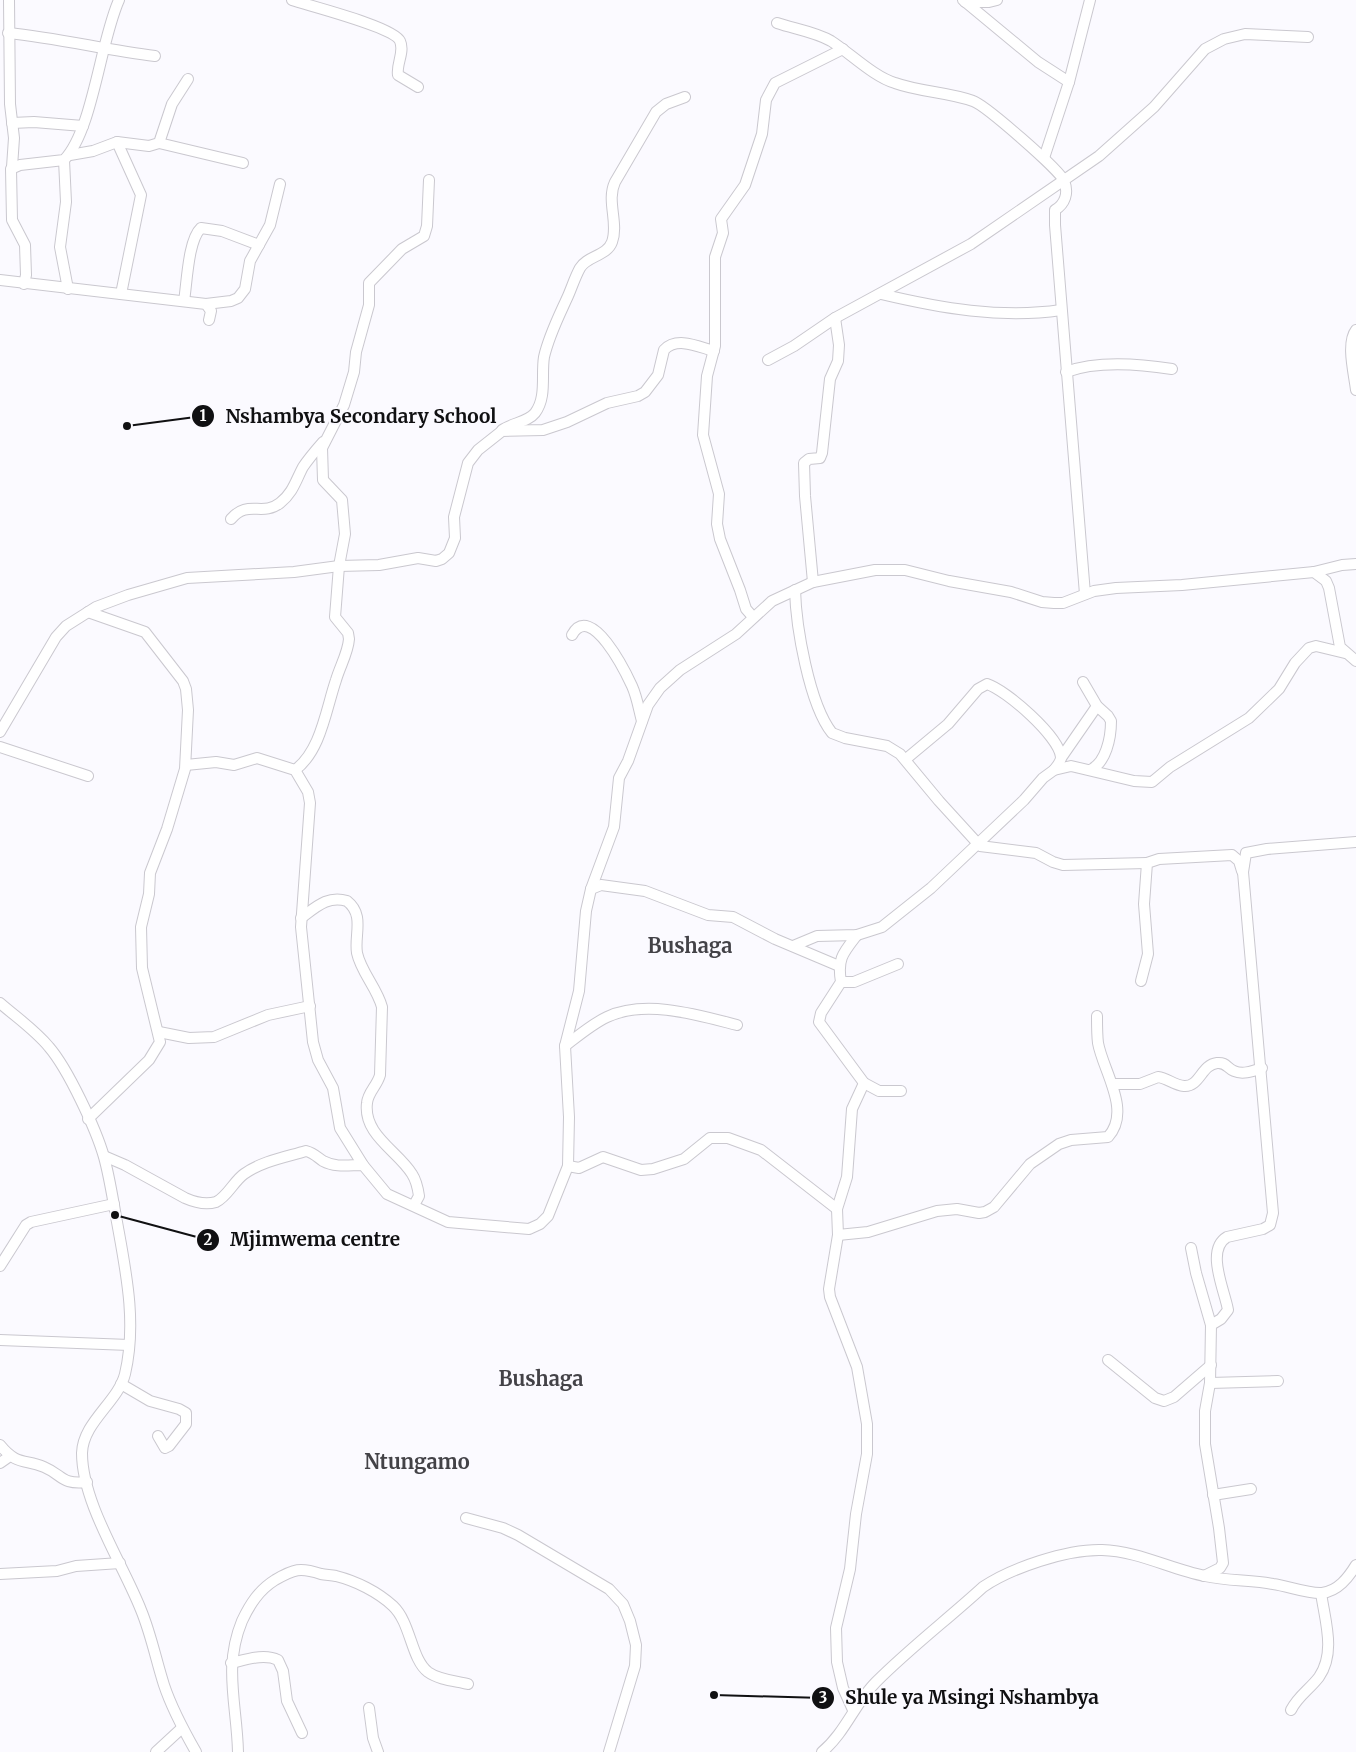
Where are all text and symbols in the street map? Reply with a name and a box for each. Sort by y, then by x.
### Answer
callout: Nshambya Secondary School [191,399,507,433]
text: Nshambya Secondary School [226,404,497,428]
text: 1 [200,406,207,425]
district label: Bushaga [648,933,732,958]
callout: Mjimwema centre [195,1223,410,1257]
text: Mjimwema centre [230,1227,400,1251]
text: 2 [204,1230,213,1249]
district label: Bushaga [499,1366,583,1391]
district label: Ntungamo [364,1449,470,1474]
callout: Shule ya Msingi Nshambya [810,1681,1109,1715]
text: Shule ya Msingi Nshambya [845,1685,1099,1709]
text: 3 [819,1688,827,1707]

